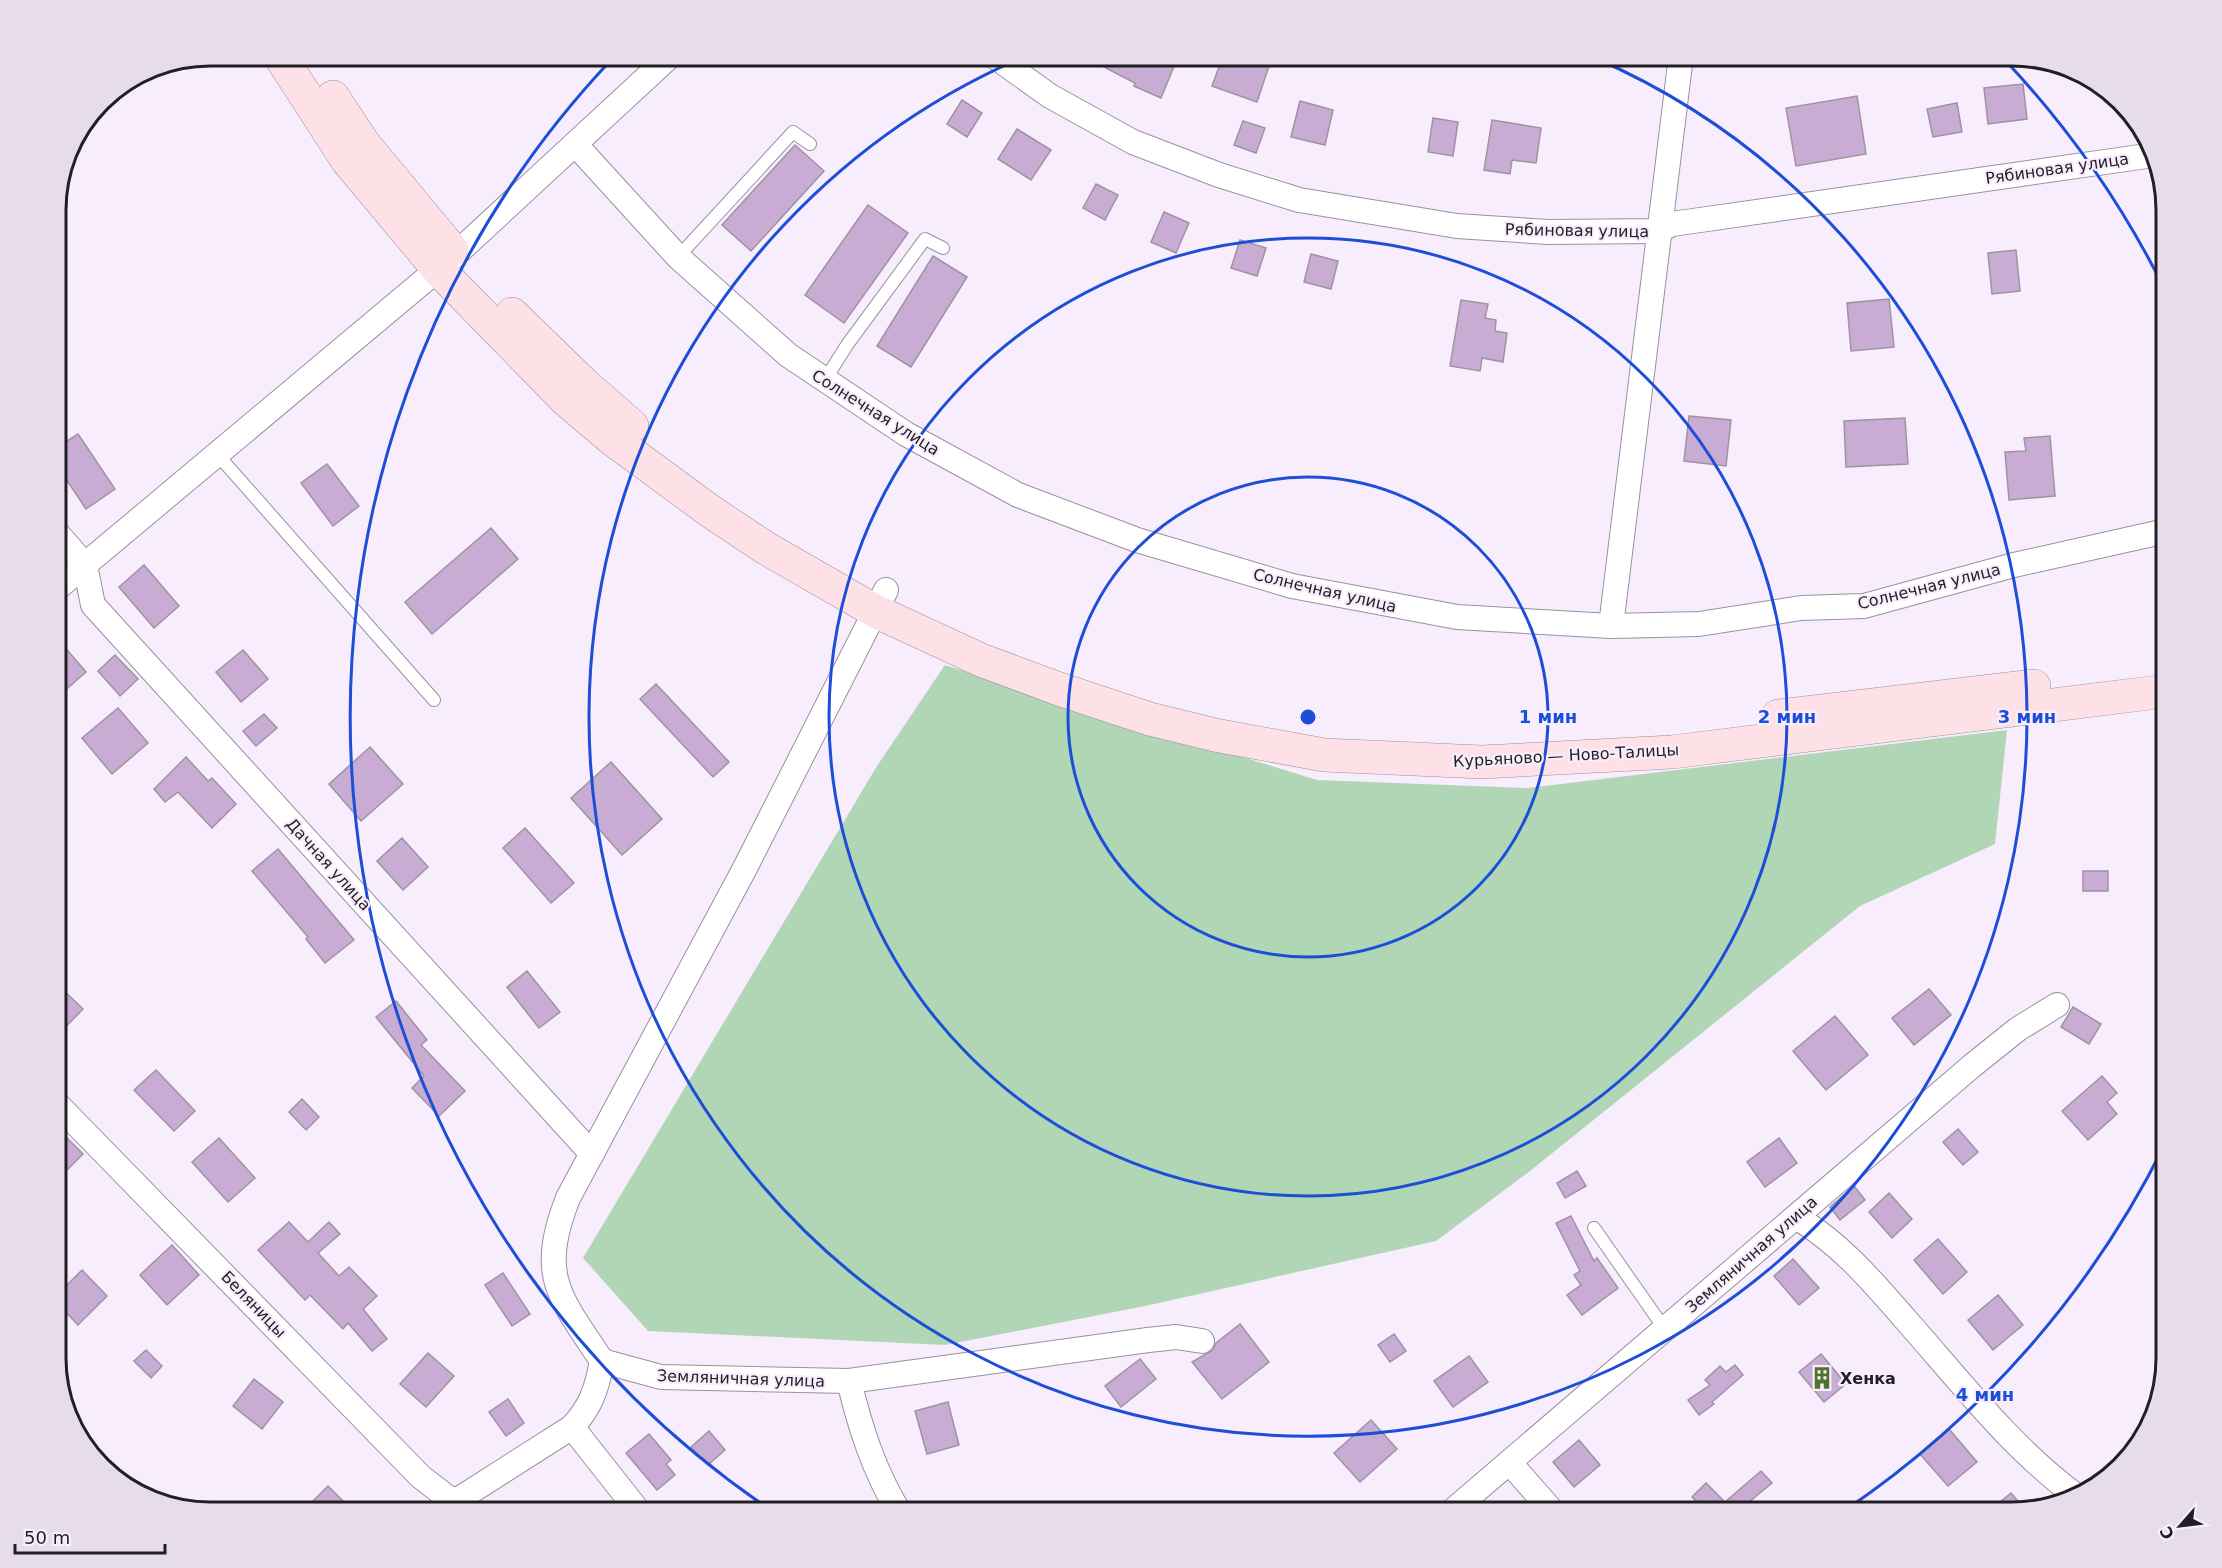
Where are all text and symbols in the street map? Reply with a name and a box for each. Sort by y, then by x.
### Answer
street label: Рябиновая улица [1984,149,2130,188]
street label: Рябиновая улица [1505,220,1649,241]
street label: Солнечная улица [808,365,943,459]
street label: Солнечная улица [1856,560,2003,613]
street label: Солнечная улица [1251,565,1399,616]
text: 1 мин [1519,706,1577,727]
text: 2 мин [1758,706,1816,727]
text: 3 мин [1998,706,2056,727]
centre of rings [1298,707,1318,727]
street label: Курьяново — Ново-Талицы [1453,740,1679,771]
street label: Дачная улица [282,814,375,914]
street label: Земляничная улица [1682,1192,1821,1317]
street label: Беляницы [217,1267,290,1342]
building icon: Хенка [1809,1365,1835,1391]
street label: Земляничная улица [657,1366,825,1391]
place label: Хенка [1840,1369,1896,1388]
text: 4 мин [1956,1384,2014,1405]
north arrow [2150,1496,2210,1556]
scale bar [15,1517,165,1555]
text: С [2156,1523,2178,1542]
text: 50 m [24,1527,70,1548]

